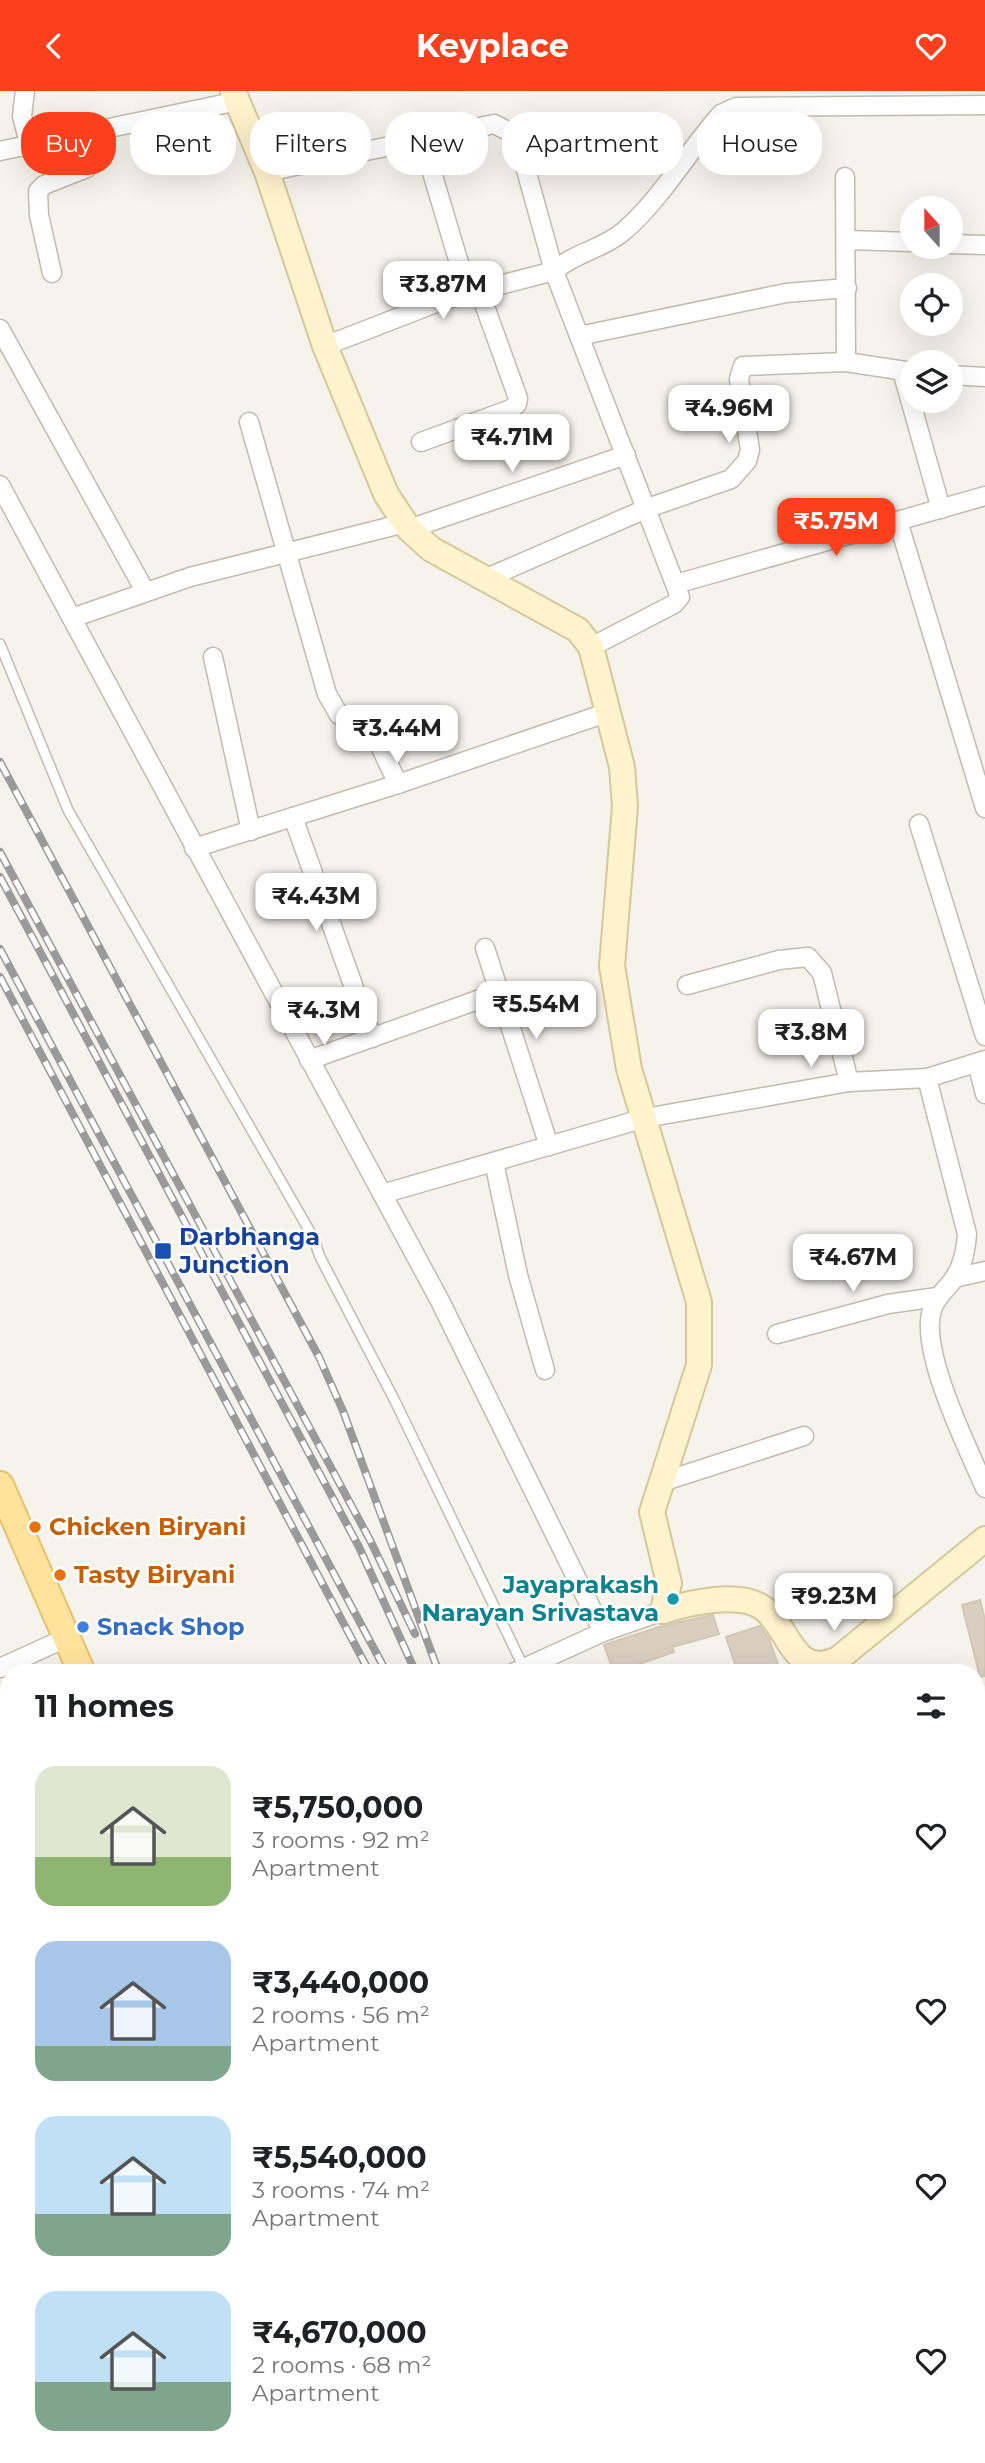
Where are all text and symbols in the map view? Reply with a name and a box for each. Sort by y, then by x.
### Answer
text: Keyplace [416,26,569,65]
icon: back [35,27,73,65]
icon: heart [912,27,950,65]
chip: Buy [21,112,116,175]
chip: Rent [130,112,236,175]
chip: Filters [250,112,371,175]
chip: New [385,112,488,175]
chip: Apartment [502,112,683,175]
chip: House [697,112,822,175]
north arrow [900,196,962,259]
map controls [900,196,963,413]
pin: ₹3.87M [386,261,500,321]
text: ₹3.87M [399,270,487,298]
button: locate [900,273,963,336]
button: layers [900,350,963,413]
pin: ₹4.96M [672,385,786,445]
text: ₹4.96M [684,394,774,422]
pin: ₹4.71M [455,415,569,474]
text: ₹4.71M [470,423,554,451]
pin: ₹5.75M [779,498,893,558]
text: ₹5.75M [793,507,879,535]
pin: ₹3.44M [340,705,454,765]
text: ₹3.44M [352,714,442,742]
pin: ₹4.43M [259,873,373,933]
text: ₹4.43M [271,882,361,910]
pin: ₹5.54M [479,981,593,1041]
pin: ₹4.3M [275,988,373,1047]
text: ₹5.54M [492,990,580,1018]
text: ₹4.3M [287,996,361,1024]
pin: ₹3.8M [762,1009,860,1069]
text: ₹3.8M [774,1018,848,1046]
place label: Darbhanga Junction [178,1222,320,1279]
pin: ₹4.67M [796,1235,910,1294]
marker: Darbhanga Junction [153,1241,173,1261]
text: ₹4.67M [809,1243,897,1271]
place label: Chicken Biryani [49,1512,246,1541]
marker: Chicken Biryani [27,1519,43,1535]
place label: Tasty Biryani [74,1560,235,1589]
marker: Tasty Biryani [52,1567,68,1583]
place label: Jayaprakash Narayan Srivastava [421,1570,659,1627]
pin: ₹9.23M [777,1573,891,1633]
text: ₹9.23M [791,1582,877,1610]
marker: Jayaprakash Narayan Srivastava [665,1591,681,1607]
place label: Snack Shop [97,1612,245,1641]
marker: Snack Shop [75,1619,91,1635]
icon: filters [912,1687,950,1725]
text: 11 homes [35,1688,174,1725]
text: ₹5,750,000 [252,1789,423,1826]
icon: home [91,1794,175,1878]
icon: heart [912,1817,950,1855]
text: 3 rooms · 92 m² [252,1826,430,1854]
text: Apartment [252,1854,380,1882]
text: ₹3,440,000 [252,1964,429,2001]
icon: home [91,1969,175,2053]
icon: heart [912,1992,950,2030]
text: 2 rooms · 56 m² [252,2001,430,2029]
text: Apartment [252,2029,380,2057]
text: ₹5,540,000 [252,2139,427,2176]
icon: home [91,2144,175,2228]
icon: heart [912,2167,950,2205]
text: 3 rooms · 74 m² [252,2176,430,2204]
text: Apartment [252,2204,380,2232]
text: ₹4,670,000 [252,2314,427,2351]
icon: home [91,2319,175,2403]
icon: heart [912,2342,950,2380]
text: 2 rooms · 68 m² [252,2351,431,2379]
text: Apartment [252,2379,380,2407]

